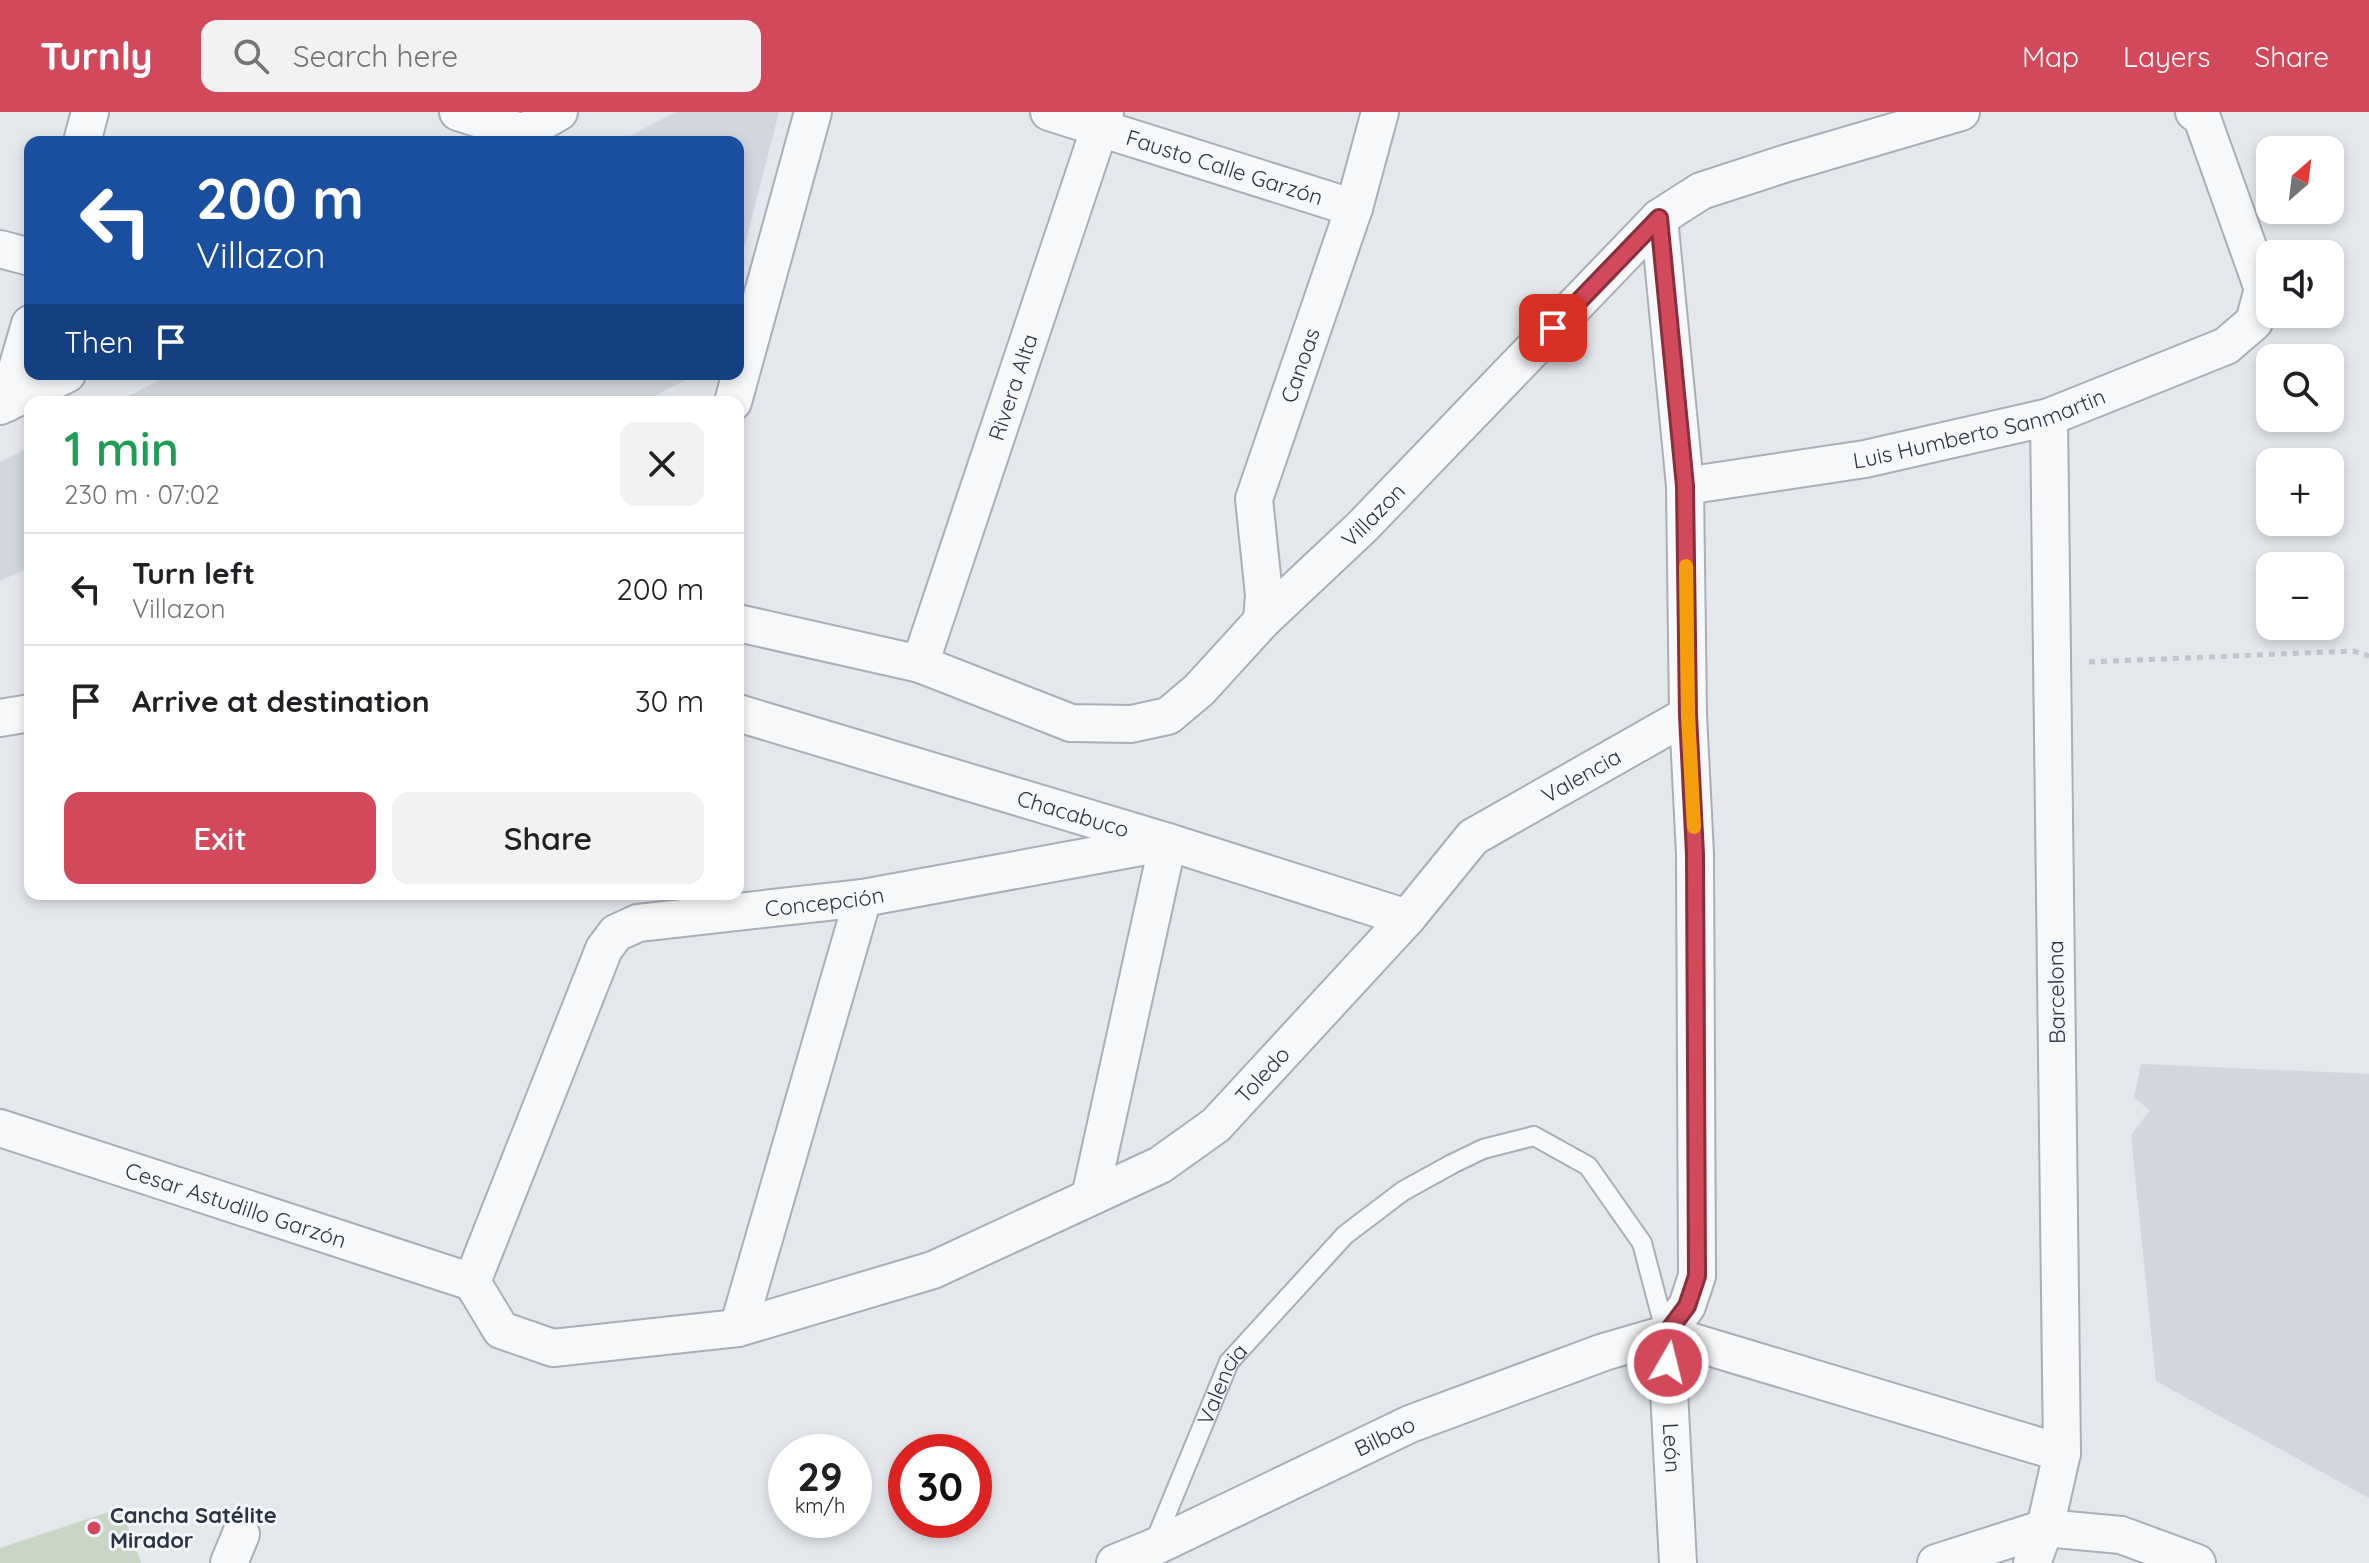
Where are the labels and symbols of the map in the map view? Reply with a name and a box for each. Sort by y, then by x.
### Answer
street label: Fausto Calle Garzón [1123,123,1326,211]
north arrow [2256,136,2344,224]
pin [1519,294,1587,362]
street label: Canoas [1274,324,1326,406]
street label: Rivera Alta [982,330,1044,444]
street label: Luis Humberto Sanmartin [1851,382,2109,475]
street label: Villazon [1335,477,1411,553]
street label: Valencia [1536,742,1626,809]
street label: Chacabuco [1014,784,1133,844]
street label: Concepción [763,880,886,923]
street label: Barcelona [2041,940,2071,1044]
street label: Toledo [1229,1040,1296,1109]
street label: Cesar Astudillo Garzón [122,1156,350,1254]
position arrow [1626,1321,1710,1405]
street label: Valencia [1191,1337,1253,1429]
street label: Bilbao [1350,1410,1420,1463]
street label: León [1657,1422,1687,1474]
speed limit sign: 30 [888,1434,992,1538]
place label: Cancha Satélite Mirador [110,1501,277,1554]
marker: Cancha Satélite Mirador [85,1519,103,1537]

